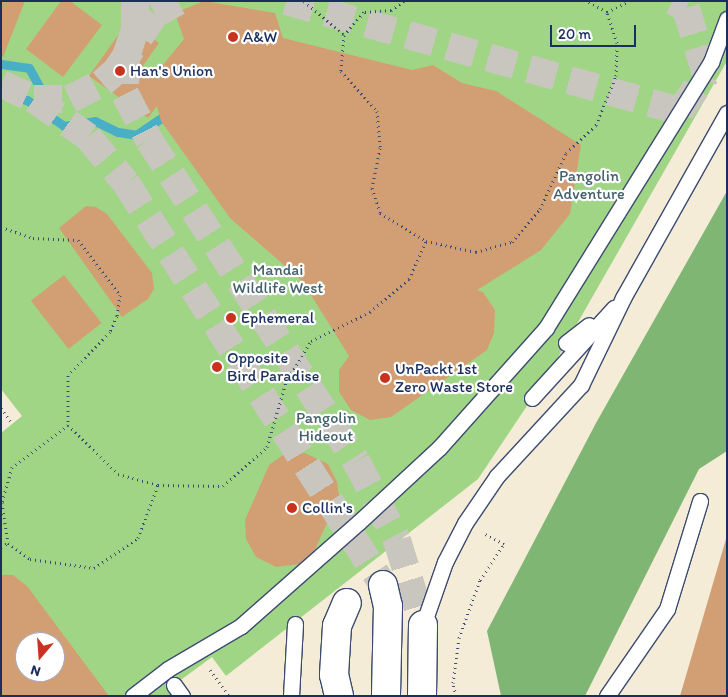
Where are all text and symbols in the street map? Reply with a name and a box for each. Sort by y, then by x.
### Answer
scale bar [553,15,639,47]
text: 20 m [558,25,591,43]
place label: A&W [243,27,277,47]
marker: A&W [227,31,239,43]
place label: Han's Union [130,61,213,81]
marker: Han's Union [114,65,126,77]
park label: Pangolin Adventure [553,166,625,204]
park label: Mandai Wildlife West [233,260,323,298]
place label: Ephemeral [241,308,314,328]
marker: Ephemeral [225,312,237,324]
place label: Opposite Bird Paradise [227,348,319,386]
place label: UnPackt 1st Zero Waste Store [395,359,512,397]
marker: Opposite Bird Paradise [211,361,223,373]
marker: UnPackt 1st Zero Waste Store [379,372,391,384]
park label: Pangolin Hideout [296,408,356,446]
place label: Collin's [302,498,353,518]
marker: Collin's [286,502,298,514]
north arrow [15,632,65,682]
text: N [28,661,43,680]

